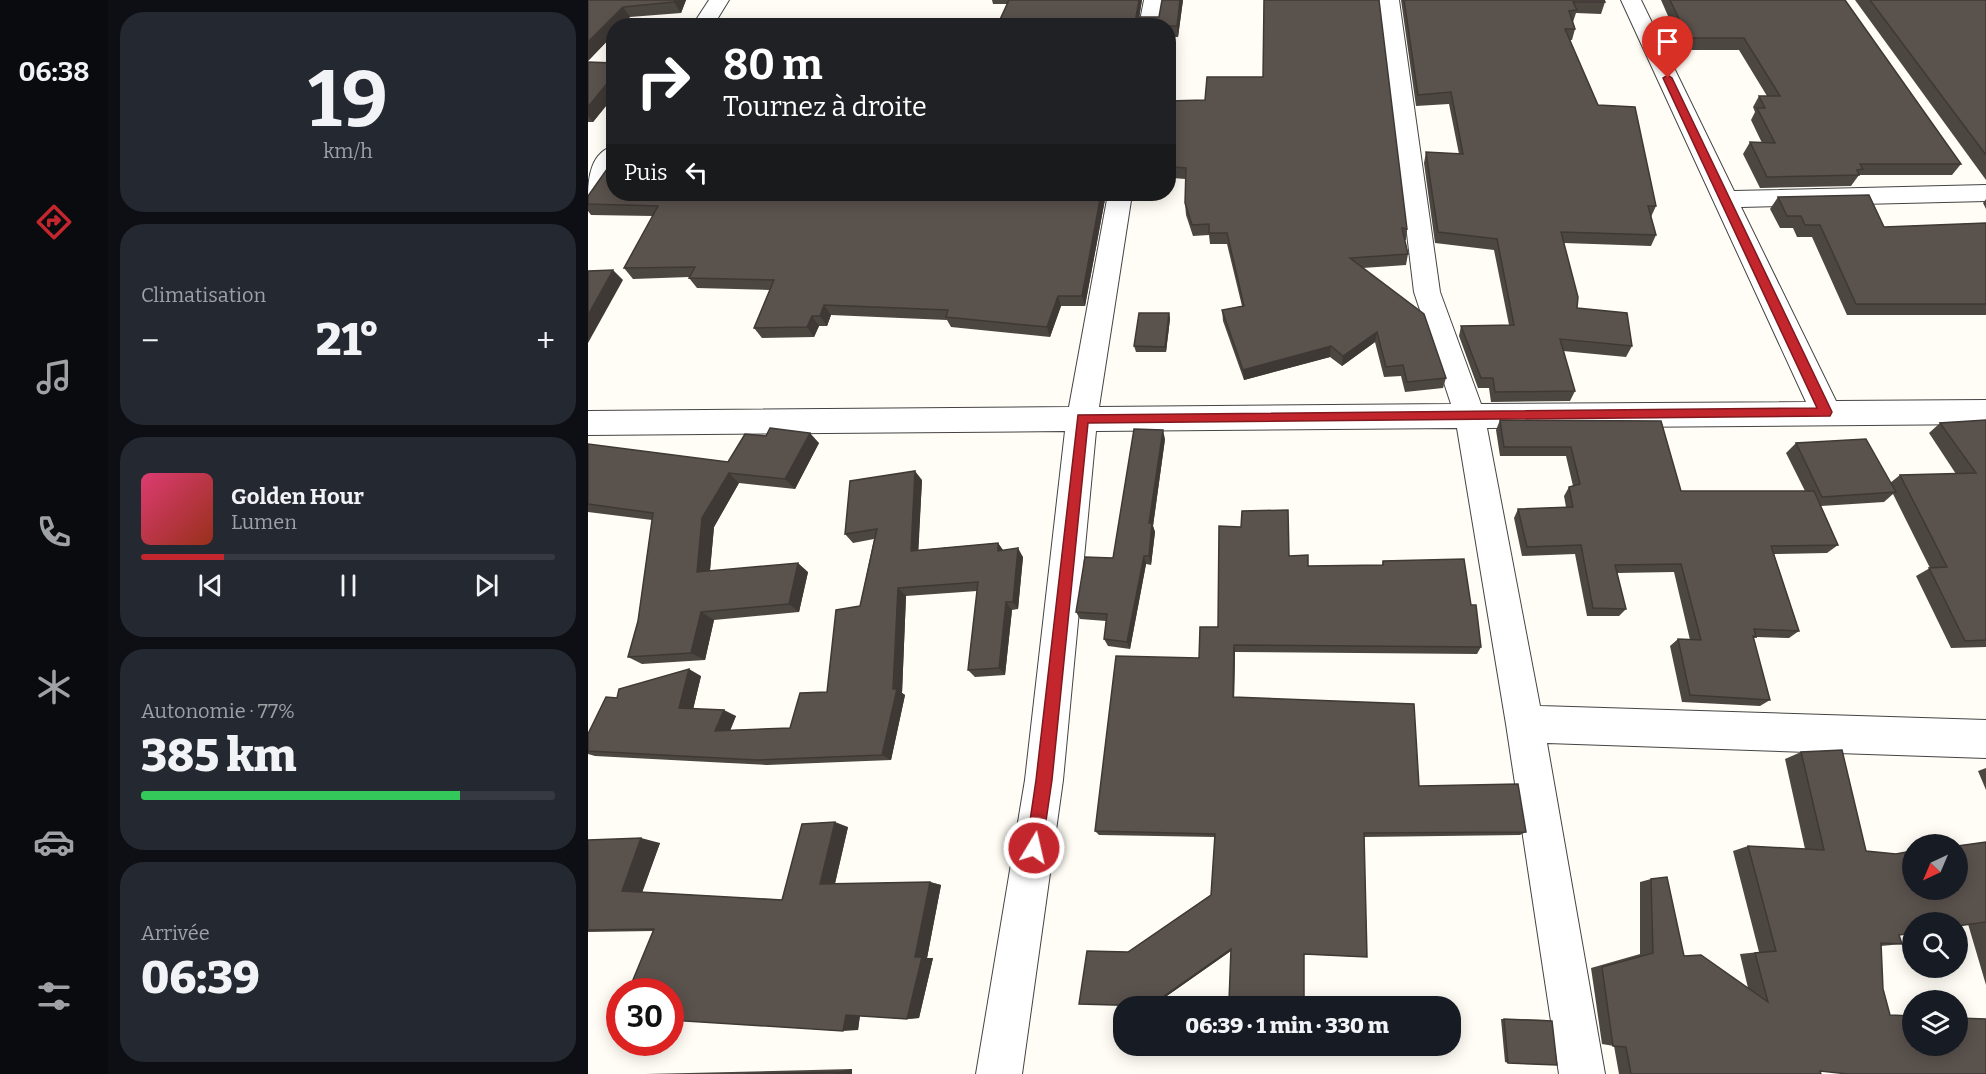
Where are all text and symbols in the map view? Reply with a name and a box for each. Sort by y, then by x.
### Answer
pin [1642,16,1693,78]
icon: arrive [1651,25,1684,58]
text: 80 m [723,40,823,90]
icon: right [624,42,702,120]
text: 19 [308,53,388,147]
text: 06:38 [18,56,90,88]
text: Tournez à droite [723,91,927,123]
text: km/h [323,139,373,163]
icon: left [680,156,713,189]
text: Puis [624,159,668,186]
icon: directions [33,201,75,243]
text: Climatisation [141,283,266,307]
text: 21° [316,313,380,367]
text: − [141,321,159,361]
text: + [536,321,555,361]
icon: music [33,356,75,398]
text: Golden Hour [231,483,364,510]
text: Lumen [231,510,297,534]
icon: phone [33,511,75,553]
icon: previous [194,569,227,602]
icon: pause [332,569,365,602]
icon: next [470,569,503,602]
icon: climate [33,666,75,708]
text: Autonomie · 77% [141,699,295,723]
text: 385 km [141,729,296,783]
position arrow [1002,816,1066,880]
icon: car [33,821,75,863]
north arrow [1902,834,1968,900]
map controls [1902,834,1968,1056]
button: search [1902,912,1968,978]
text: Arrivée [141,921,210,945]
text: 06:39 [141,951,260,1005]
icon: filters [33,975,75,1017]
speed limit sign: 30 [606,978,684,1056]
button: layers [1902,990,1968,1056]
text: 06:39 · 1 min · 330 m [1185,1012,1389,1039]

